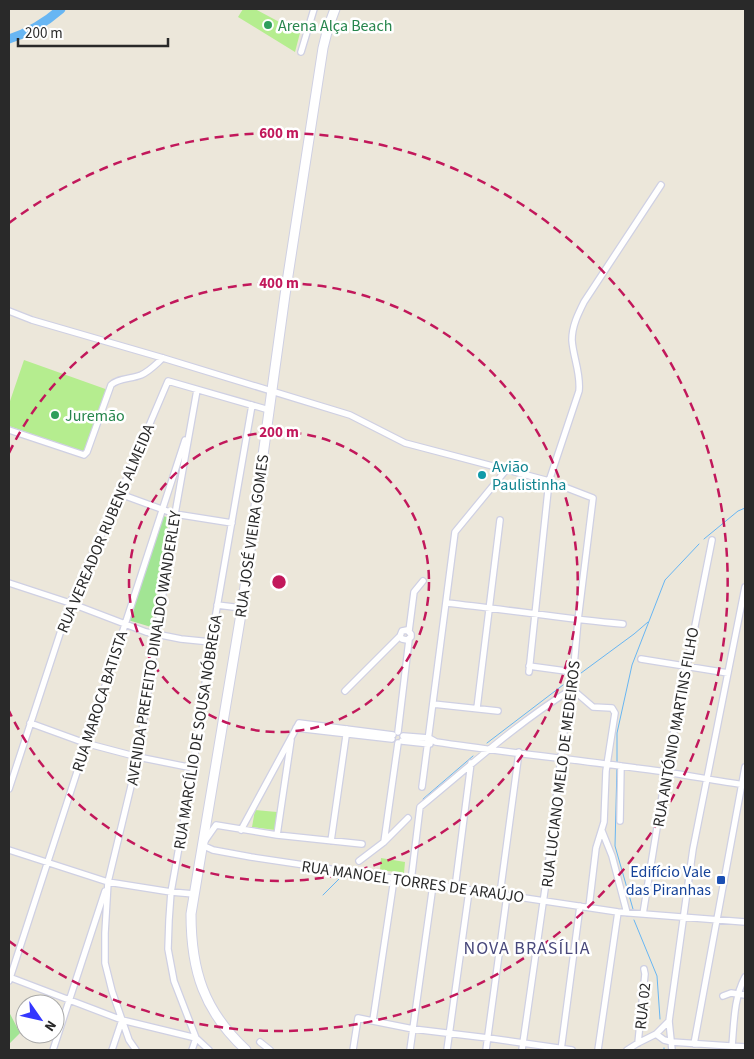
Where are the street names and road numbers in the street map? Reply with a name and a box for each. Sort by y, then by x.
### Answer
street label: RUA VEREADOR RUBENS ALMEIDA [52,420,160,636]
street label: RUA JOSÉ VIEIRA GOMES [230,453,274,619]
street label: AVENIDA PREFEITO DINALDO WANDERLEY [121,509,187,787]
street label: RUA MARCÍLIO DE SOUSA NÓBREGA [169,613,227,851]
street label: RUA ANTÓNIO MARTINS FILHO [648,626,704,829]
street label: RUA MAROCA BATISTA [67,628,133,775]
street label: RUA LUCIANO MELO DE MEDEIROS [536,659,586,889]
street label: RUA MANOEL TORRES DE ARAÚJO [300,855,526,909]
street label: RUA 02 [630,982,656,1031]

